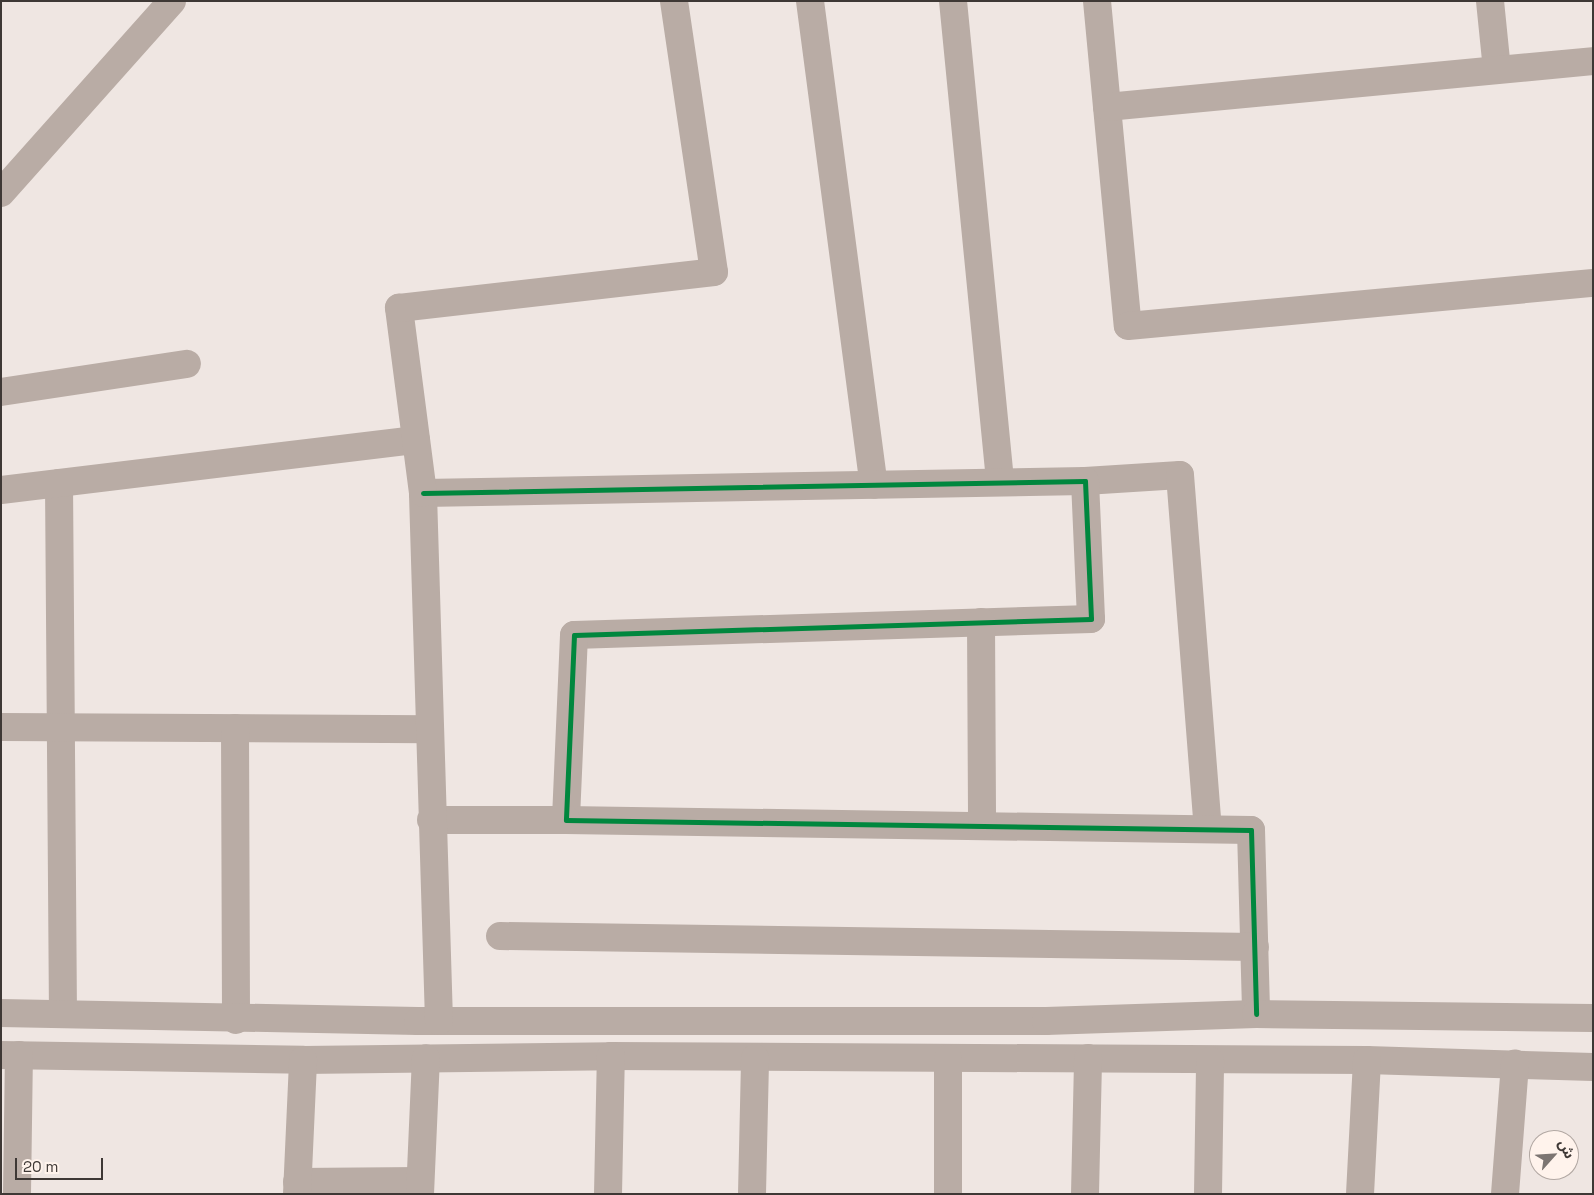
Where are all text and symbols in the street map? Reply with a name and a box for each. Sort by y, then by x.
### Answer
north arrow [1529,1130,1579,1180]
text: ش [1554,1136,1579,1161]
scale bar [18,1148,105,1180]
text: 20 m [23,1157,58,1176]

